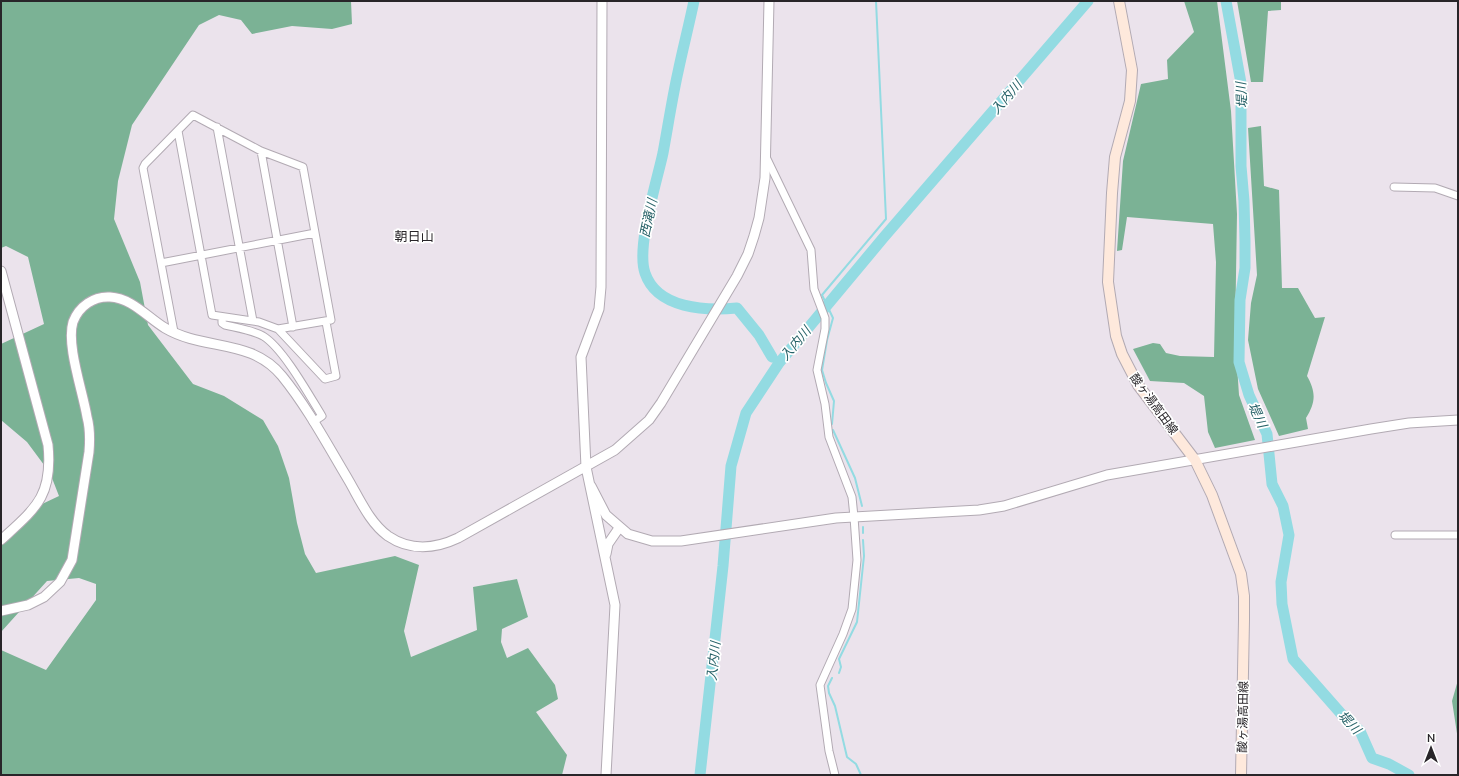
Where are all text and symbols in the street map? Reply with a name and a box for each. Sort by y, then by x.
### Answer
water label: 入内川 [987,76,1028,118]
water label: 堤川 [1232,80,1252,108]
water label: 西滝川 [636,195,662,239]
district label: 朝日山 [394,228,434,246]
water label: 入内川 [776,321,816,364]
street label: 酸ヶ湯高田線 [1126,370,1182,438]
water label: 堤川 [1243,400,1272,433]
water label: 入内川 [703,639,725,681]
street label: 酸ヶ湯高田線 [1234,681,1252,753]
water label: 堤川 [1334,707,1366,740]
north arrow [1411,728,1451,768]
text: N [1427,731,1435,746]

